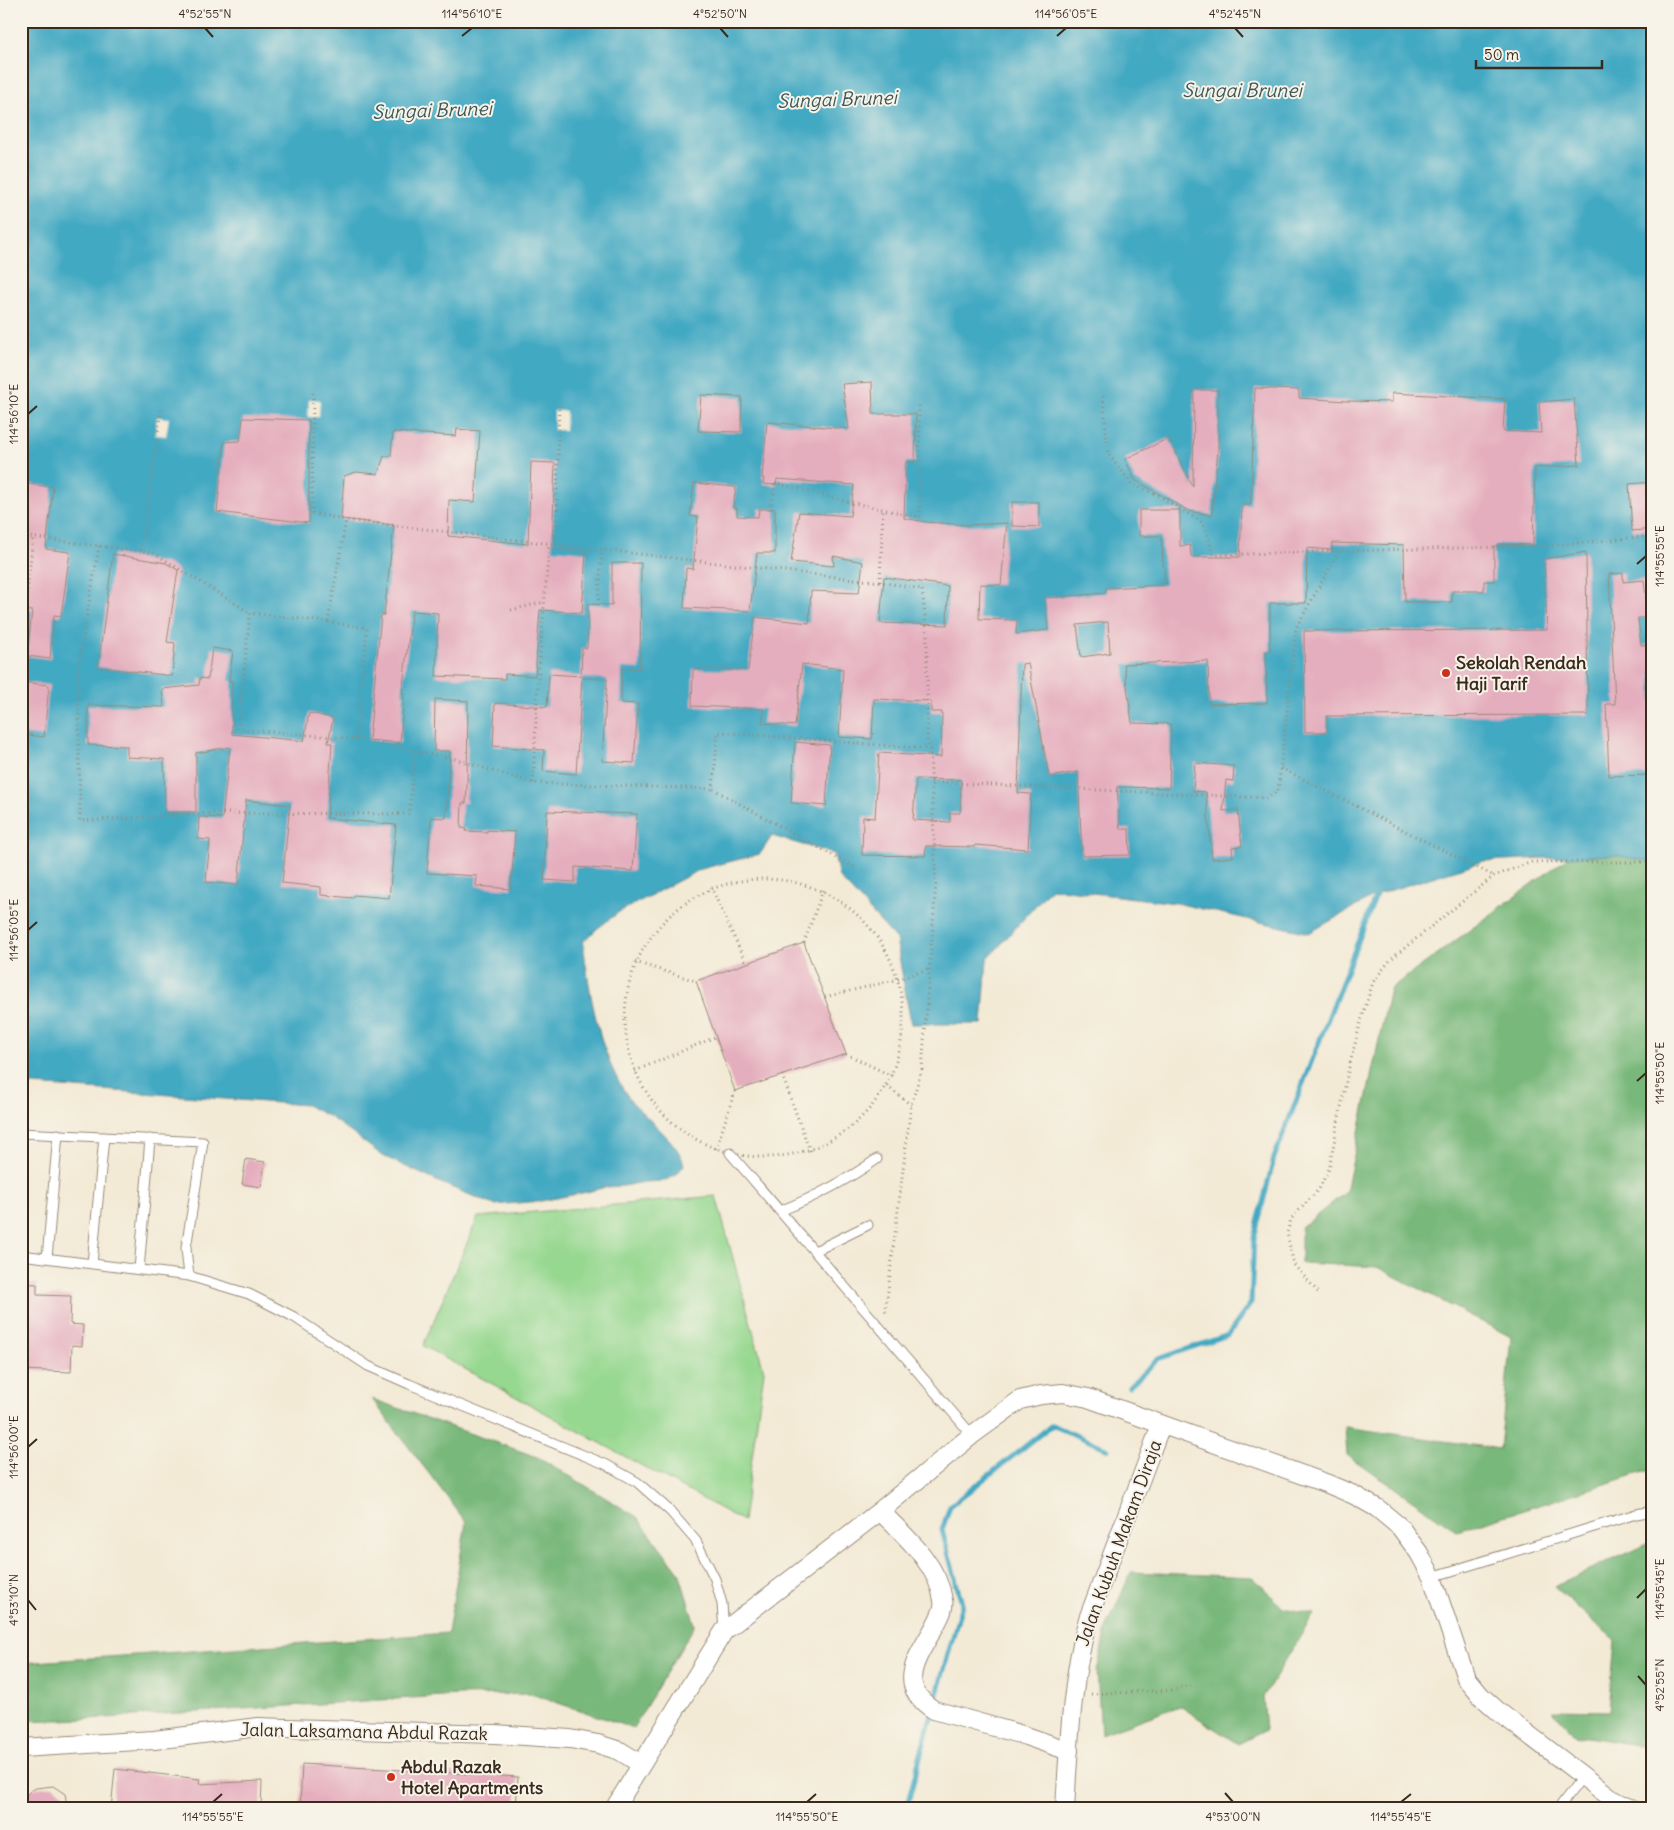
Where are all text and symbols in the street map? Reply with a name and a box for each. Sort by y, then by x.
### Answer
text: 4°52'55"N [179,6,231,21]
text: 114°56'10"E [442,6,502,21]
text: 4°52'50"N [693,6,747,21]
text: 114°56'05"E [1035,6,1097,21]
text: 4°52'45"N [1209,6,1261,21]
scale bar [1476,38,1603,70]
text: 50 m [1484,45,1519,64]
water label: Sungai Brunei [1182,78,1305,102]
water label: Sungai Brunei [777,85,900,113]
water label: Sungai Brunei [372,96,495,124]
text: 114°56'10"E [6,384,21,444]
text: 114°55'55"E [1652,525,1667,587]
place label: Sekolah Rendah Haji Tarif [1456,651,1587,695]
marker: Sekolah Rendah Haji Tarif [1440,667,1452,679]
text: 114°56'05"E [6,899,21,961]
text: 114°55'50"E [1652,1042,1667,1104]
text: 114°56'00"E [6,1415,21,1479]
street label: Jalan Kubuh Makam Diraja [1071,1437,1167,1649]
text: 114°55'45"E [1652,1558,1667,1620]
text: 4°53'10"N [6,1574,21,1626]
text: 4°52'55"N [1652,1659,1667,1711]
street label: Jalan Laksamana Abdul Razak [240,1718,488,1745]
place label: Abdul Razak Hotel Apartments [401,1755,543,1799]
marker: Abdul Razak Hotel Apartments [385,1771,397,1783]
text: 114°55'55"E [182,1809,244,1824]
text: 114°55'50"E [776,1809,838,1824]
text: 4°53'00"N [1205,1809,1261,1824]
text: 114°55'45"E [1370,1809,1432,1824]

